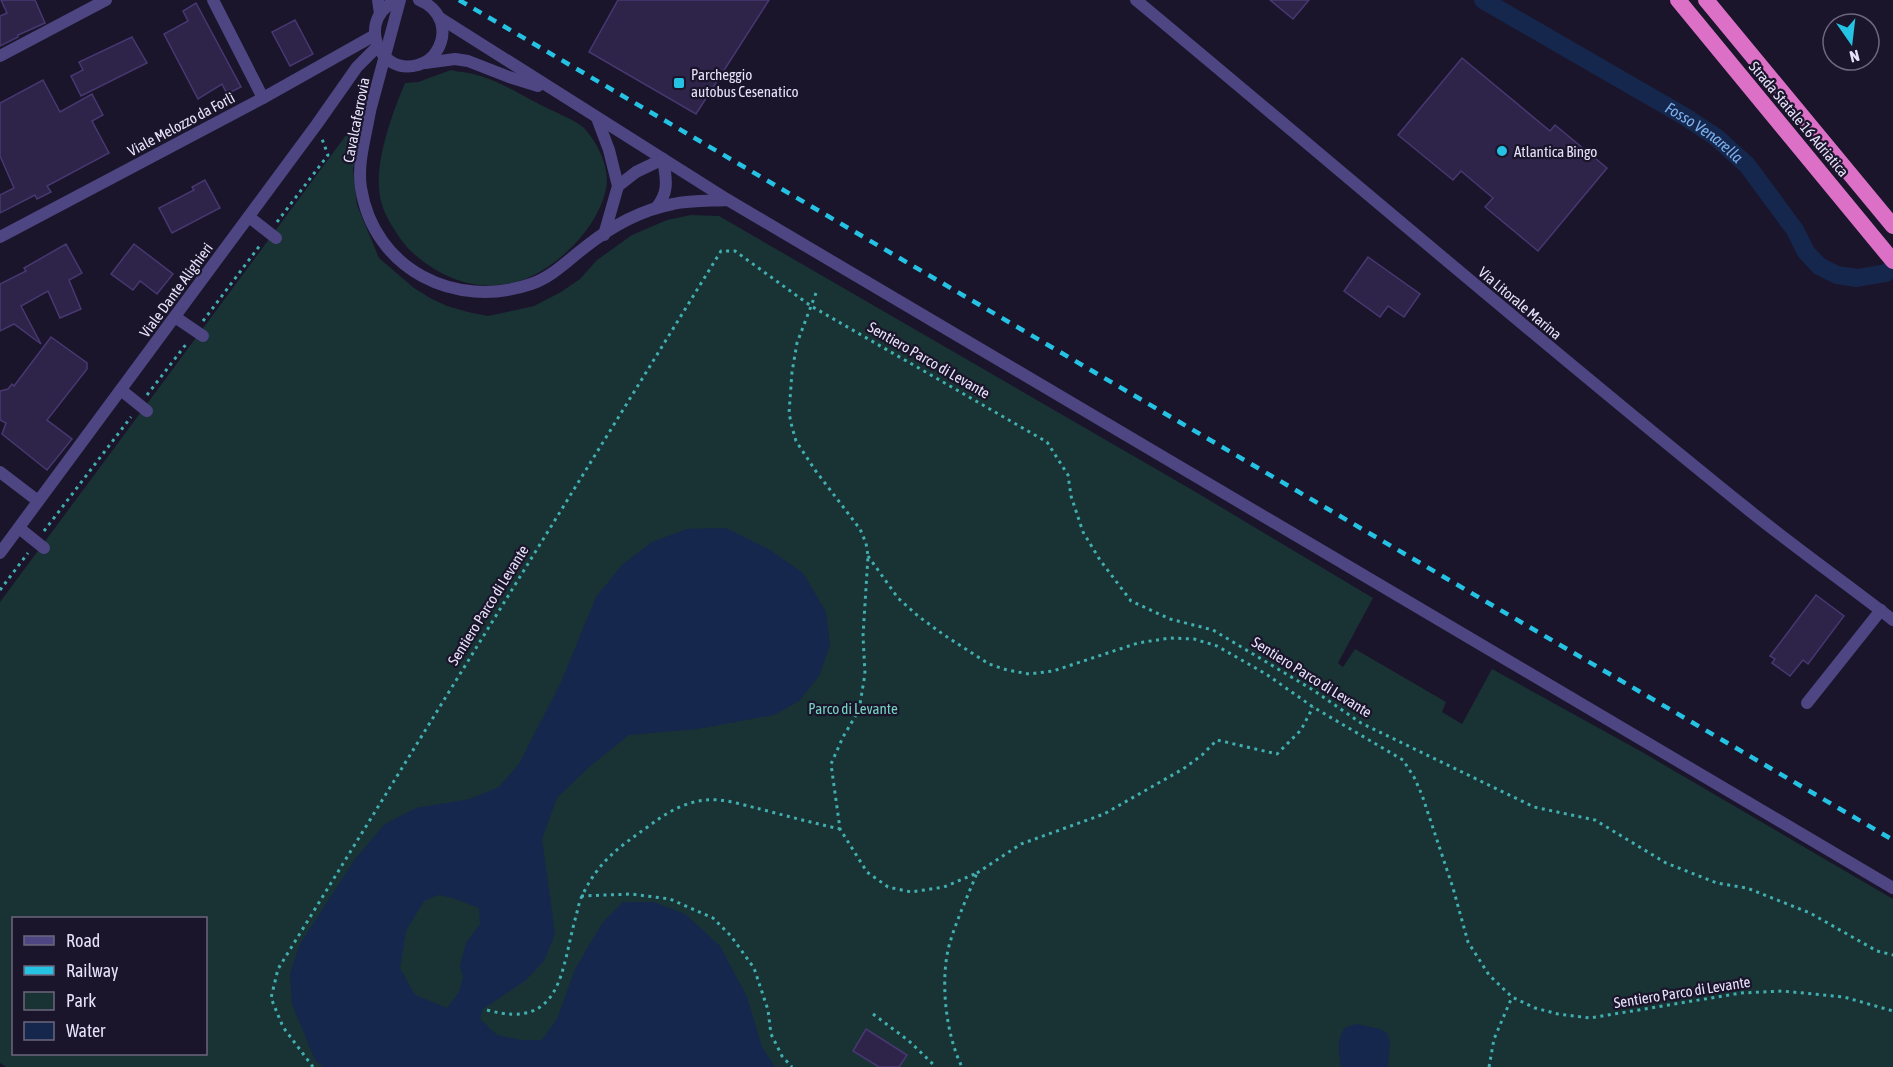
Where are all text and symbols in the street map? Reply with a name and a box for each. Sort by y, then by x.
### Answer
north arrow [1821,12,1881,72]
text: N [1848,47,1861,66]
street label: Strada Statale 16 Adriatica [1746,58,1852,180]
place label: Parcheggio autobus Cesenatico [691,66,798,100]
street label: Cavalcaferrovia [339,76,373,164]
marker: Parcheggio autobus Cesenatico [672,76,686,90]
street label: Viale Melozzo da Forlì [125,89,237,159]
water label: Fosso Venarella [1662,98,1747,167]
place label: Atlantica Bingo [1514,143,1597,160]
marker: Atlantica Bingo [1495,144,1509,158]
street label: Viale Dante Alighieri [136,239,216,341]
street label: Via Litorale Marina [1475,263,1565,343]
street label: Sentiero Parco di Levante [865,318,993,402]
street label: Sentiero Parco di Levante [444,542,532,668]
street label: Sentiero Parco di Levante [1249,633,1375,721]
park label: Parco di Levante [808,700,898,717]
legend [12,917,207,1055]
text: Road [66,930,100,951]
text: Railway [66,960,118,981]
street label: Sentiero Parco di Levante [1613,973,1752,1011]
text: Park [66,990,96,1011]
text: Water [66,1020,106,1041]

